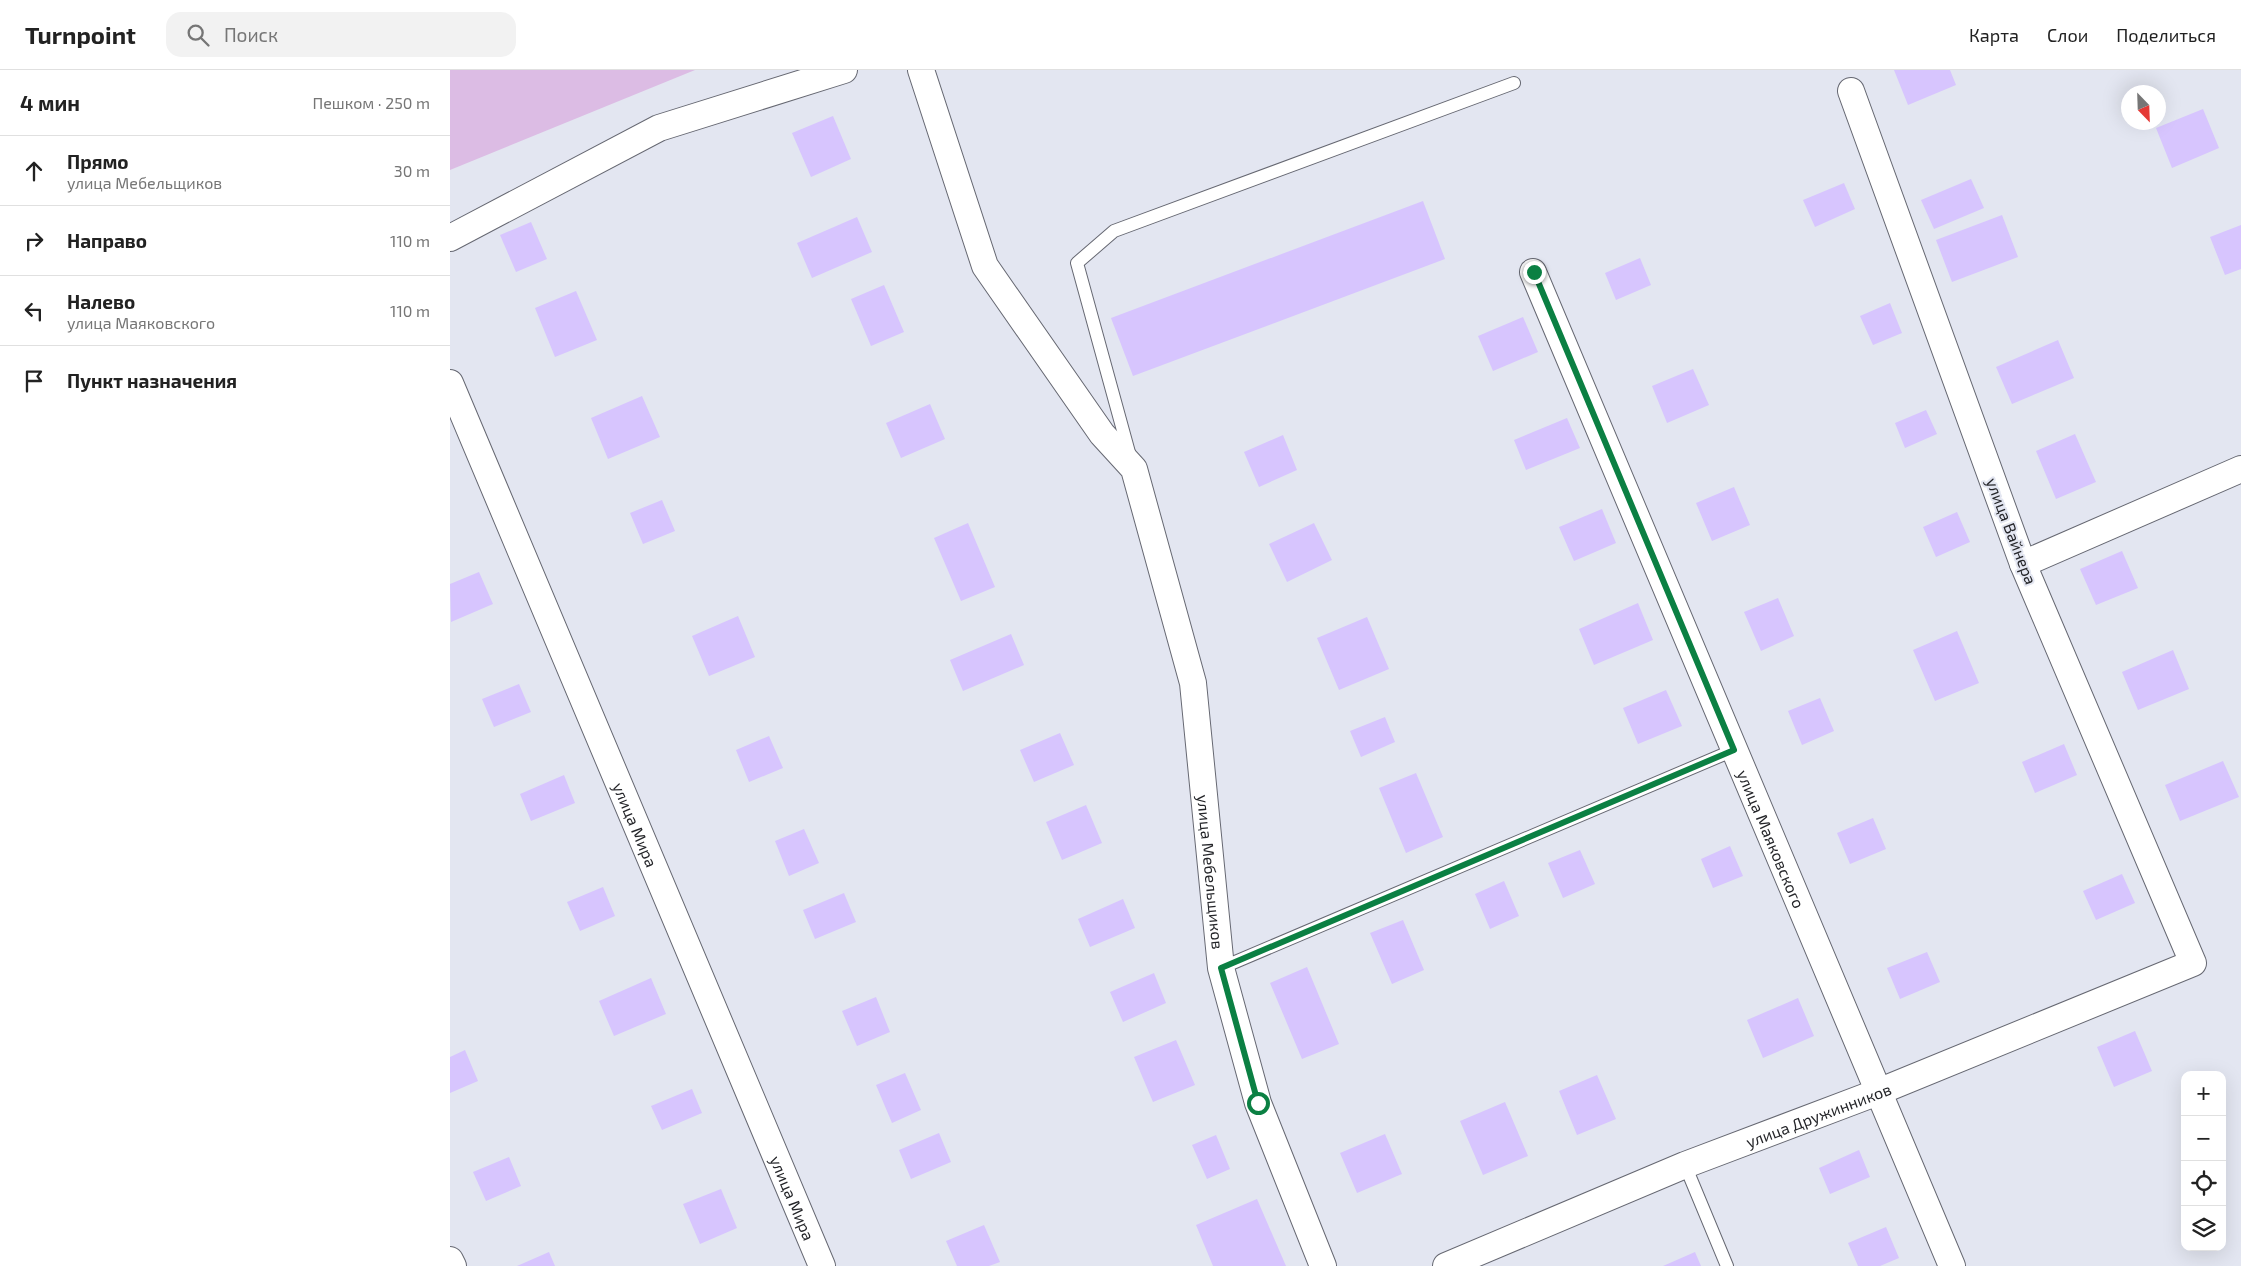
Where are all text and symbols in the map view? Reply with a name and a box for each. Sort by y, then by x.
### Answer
search box [166,12,516,57]
text: Turnpoint [25,20,136,49]
icon: search [184,21,212,49]
text: Поиск [224,23,278,46]
text: Карта [1969,24,2019,46]
text: Слои [2047,24,2088,46]
text: Поделиться [2116,24,2216,46]
north arrow [2121,85,2166,130]
text: 4 мин [20,90,80,115]
text: Пешком · 250 m [312,93,430,112]
text: Прямо [67,150,129,173]
icon: ahead [20,157,48,185]
text: 30 m [394,161,430,180]
text: улица Мебельщиков [67,173,222,192]
icon: right [20,227,48,255]
text: Направо [67,229,147,252]
text: 110 m [390,231,430,250]
route end [1523,261,1546,284]
text: Налево [67,290,135,313]
icon: left [20,297,48,325]
text: 110 m [390,301,430,320]
text: улица Маяковского [67,313,215,332]
icon: arrive [20,367,48,395]
text: Пункт назначения [67,369,237,392]
street label: улица Вайнера [1982,475,2041,587]
street label: улица Маяковского [1733,767,1809,911]
street label: улица Мира [609,779,662,870]
street label: улица Мебельщиков [1194,794,1229,950]
map controls [2181,1071,2226,1251]
button: + [2181,1071,2226,1116]
street label: улица Дружинников [1743,1078,1894,1152]
route start [1247,1092,1270,1115]
button: − [2181,1116,2226,1161]
street label: улица Мира [766,1153,819,1243]
button: locate [2181,1161,2226,1206]
button: layers [2181,1206,2226,1251]

